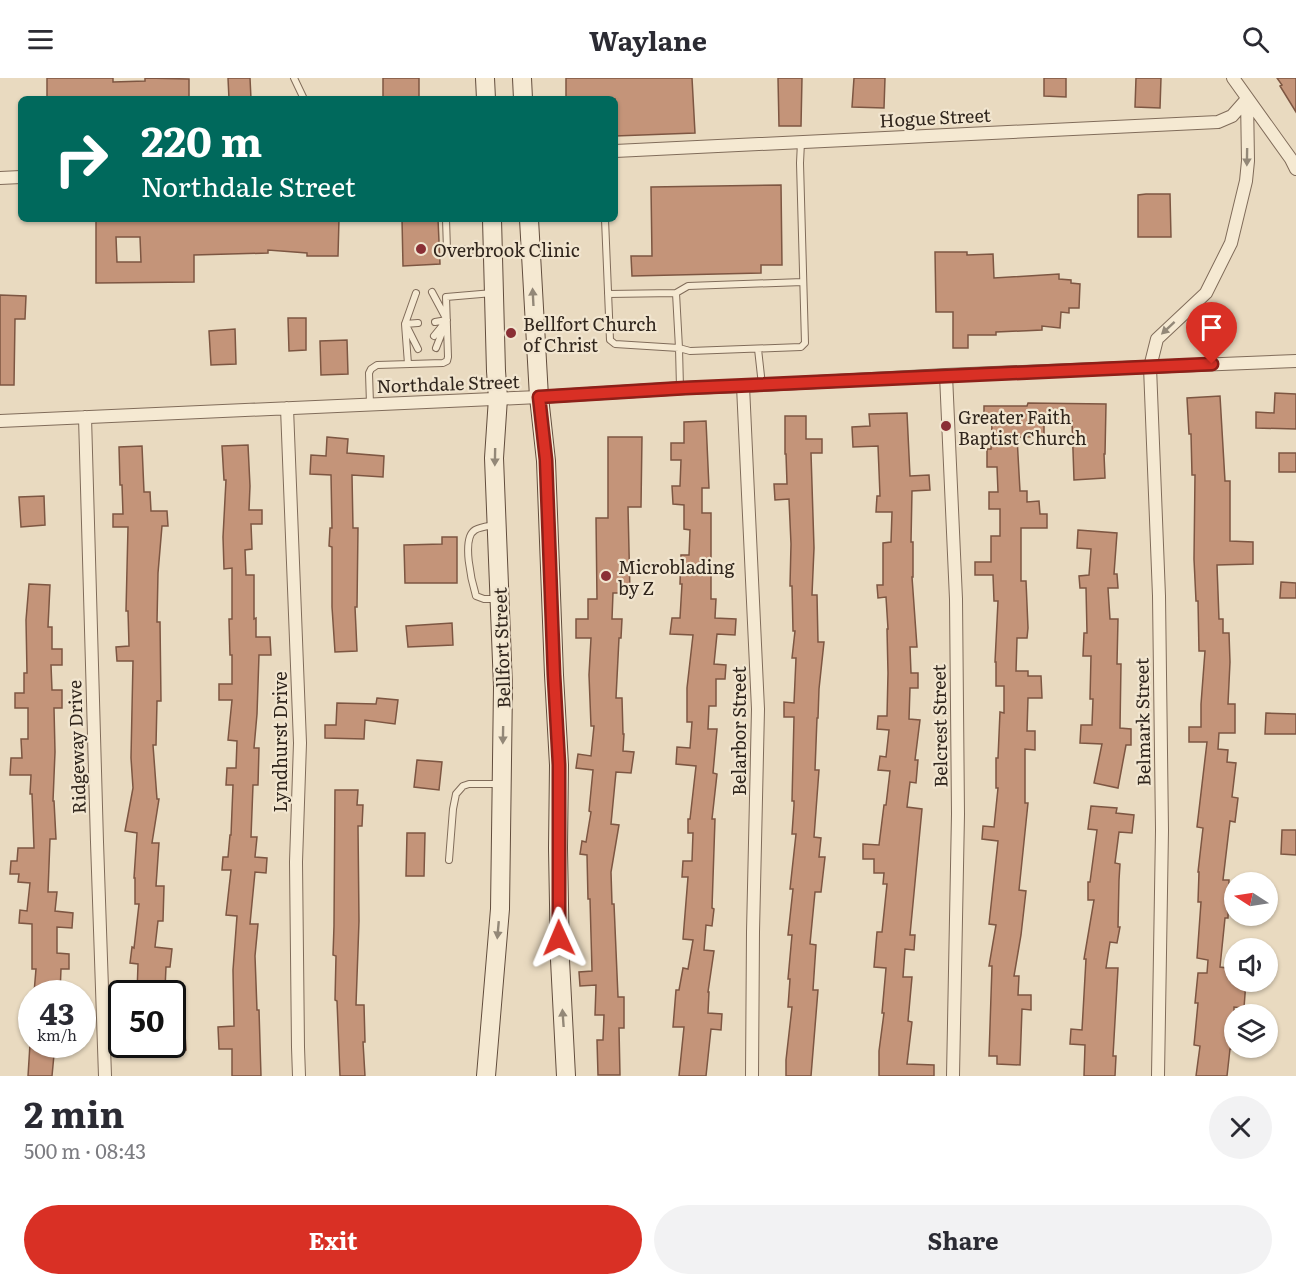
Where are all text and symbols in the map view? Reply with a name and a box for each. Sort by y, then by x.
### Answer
text: Waylane [589,19,707,59]
icon: menu [24,23,57,56]
icon: search [1239,23,1272,56]
street label: Hogue Street [879,101,992,133]
text: 220 m [141,108,262,170]
icon: right [42,120,120,198]
one-way arrow [1242,148,1252,167]
text: Northdale Street [141,165,356,205]
place label: Overbrook Clinic [433,236,580,263]
marker: Overbrook Clinic [414,242,428,256]
one-way arrow [528,287,537,306]
pin [1186,302,1237,364]
place label: Bellfort Church of Christ [523,310,657,358]
icon: arrive [1195,311,1228,344]
one-way arrow [1161,321,1176,334]
marker: Bellfort Church of Christ [504,326,518,340]
street label: Northdale Street [376,367,521,399]
place label: Greater Faith Baptist Church [958,403,1087,451]
marker: Greater Faith Baptist Church [939,419,953,433]
one-way arrow [490,447,499,466]
place label: Microblading by Z [618,553,735,601]
marker: Microblading by Z [599,569,613,583]
street label: Bellfort Street [485,586,517,709]
street label: Belmark Street [1127,657,1157,786]
street label: Belcrest Street [924,663,954,788]
street label: Belarbor Street [725,665,752,796]
street label: Lyndhurst Drive [266,672,293,813]
street label: Ridgeway Drive [60,679,92,815]
one-way arrow [498,726,507,745]
north arrow [1224,872,1278,926]
map controls [1224,872,1278,1058]
position arrow [527,906,591,970]
one-way arrow [494,921,503,940]
button: sound [1224,938,1278,992]
speed limit sign: 50 [108,980,186,1058]
text: 43 [40,990,74,1034]
button: layers [1224,1004,1278,1058]
one-way arrow [558,1008,568,1027]
text: km/h [37,1023,77,1046]
text: 2 min [24,1086,125,1139]
button: close [1209,1096,1272,1159]
text: 500 m · 08:43 [24,1135,146,1165]
button: Exit [24,1205,642,1274]
button: Share [654,1205,1272,1274]

